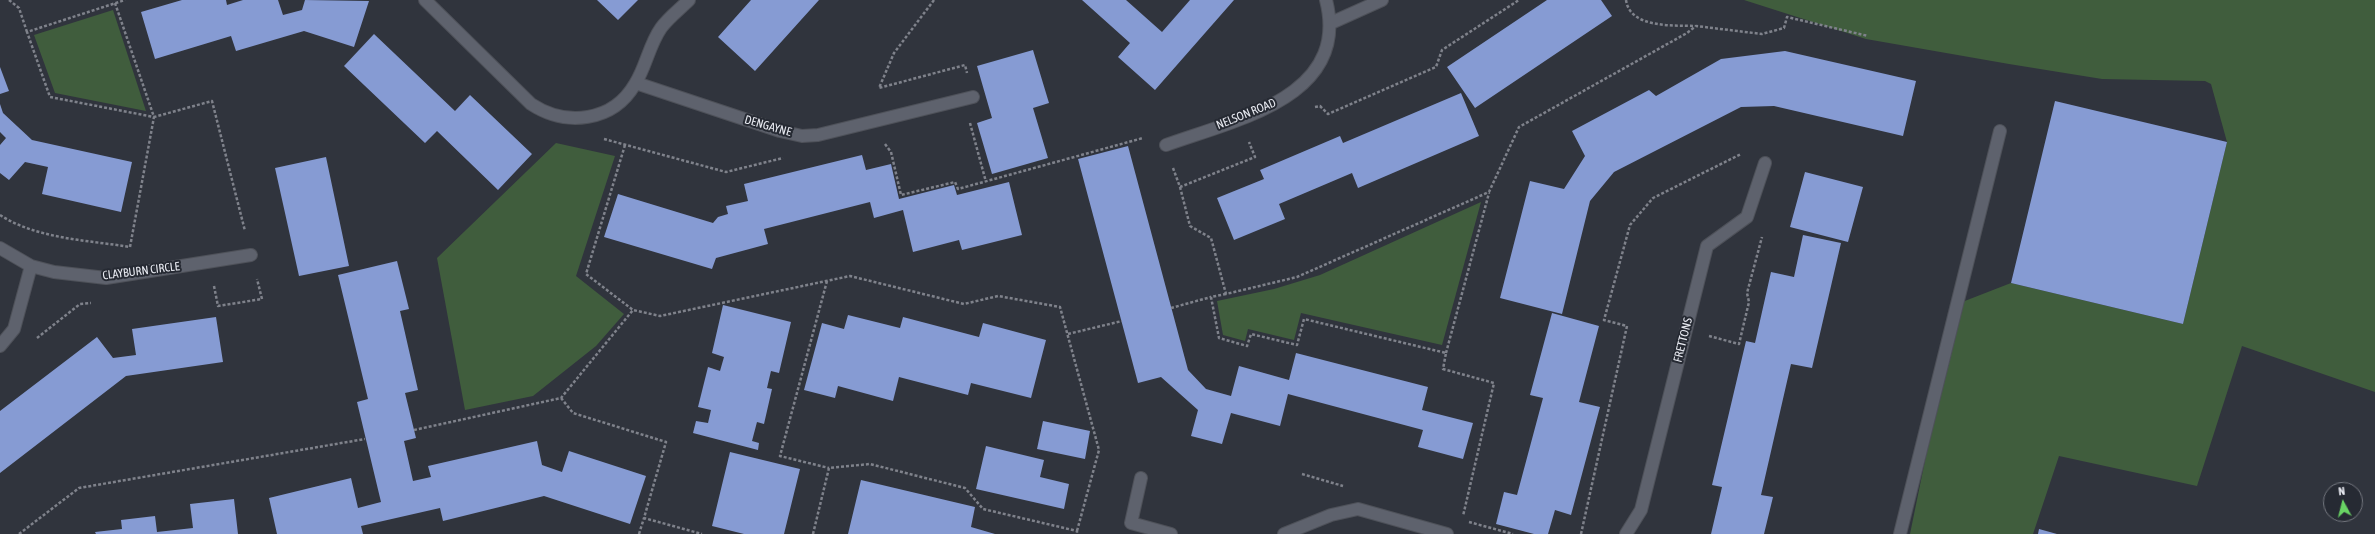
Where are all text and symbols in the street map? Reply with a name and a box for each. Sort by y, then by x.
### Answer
street label: NELSON ROAD [1214,96,1278,132]
street label: DENGAYNE [743,112,793,140]
street label: CLAYBURN CIRCLE [102,259,180,283]
street label: FRETTONS [1671,316,1695,364]
north arrow [2323,482,2363,522]
text: N [2338,485,2346,497]

